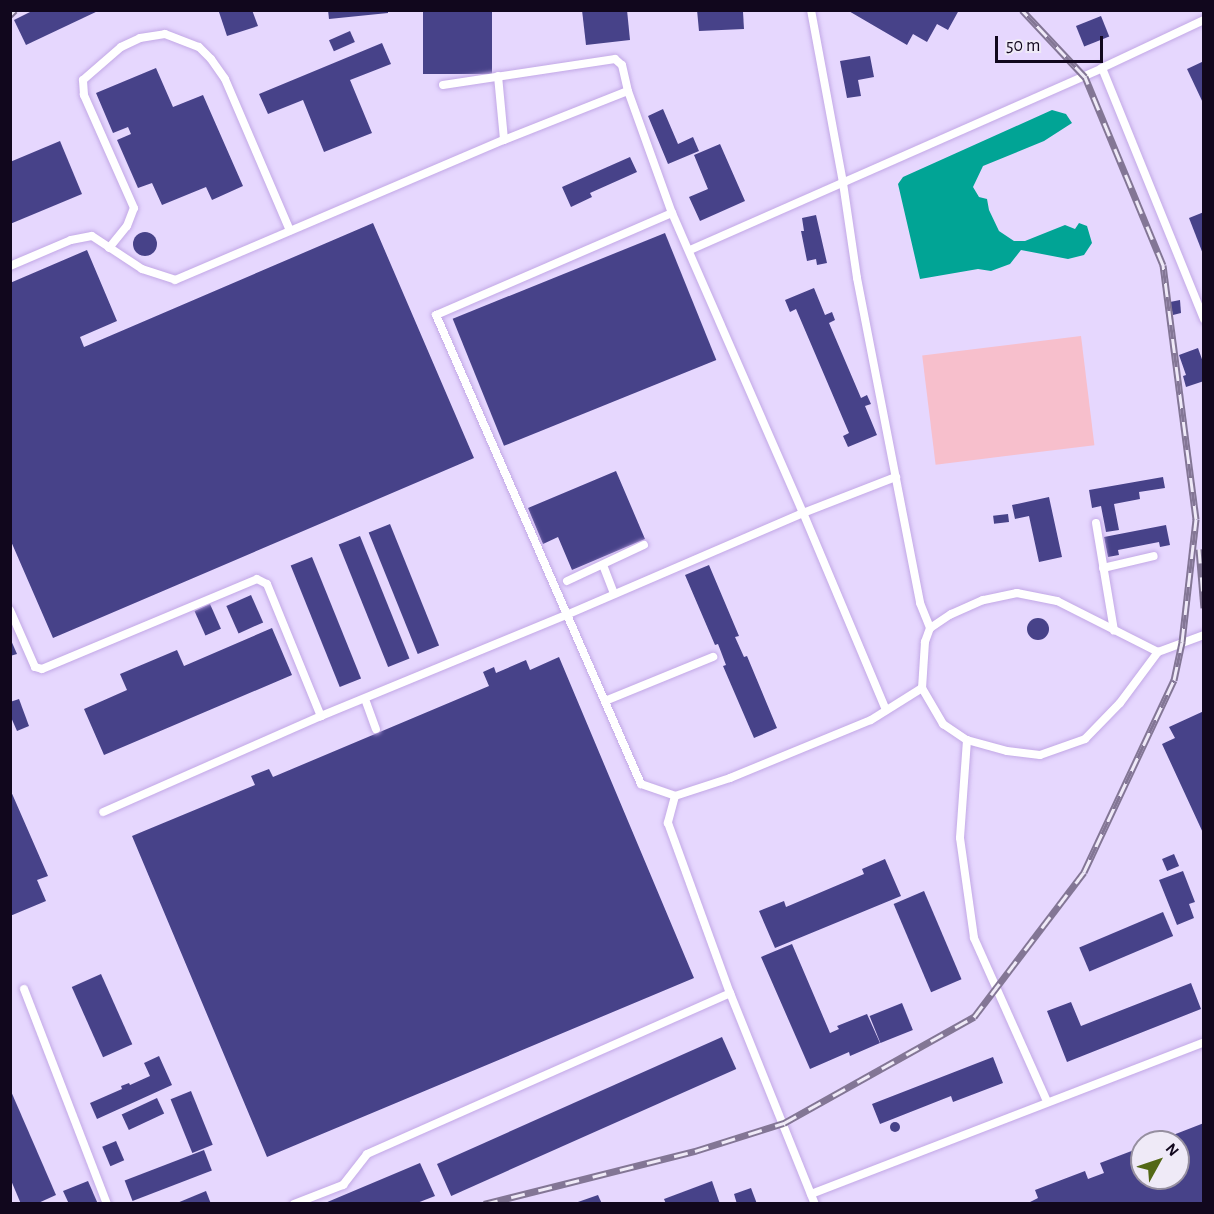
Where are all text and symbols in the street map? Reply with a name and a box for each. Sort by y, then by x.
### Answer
scale bar [998,24,1106,62]
text: 50 m [1006,37,1040,55]
north arrow [1130,1130,1190,1190]
text: N [1163,1140,1182,1159]

